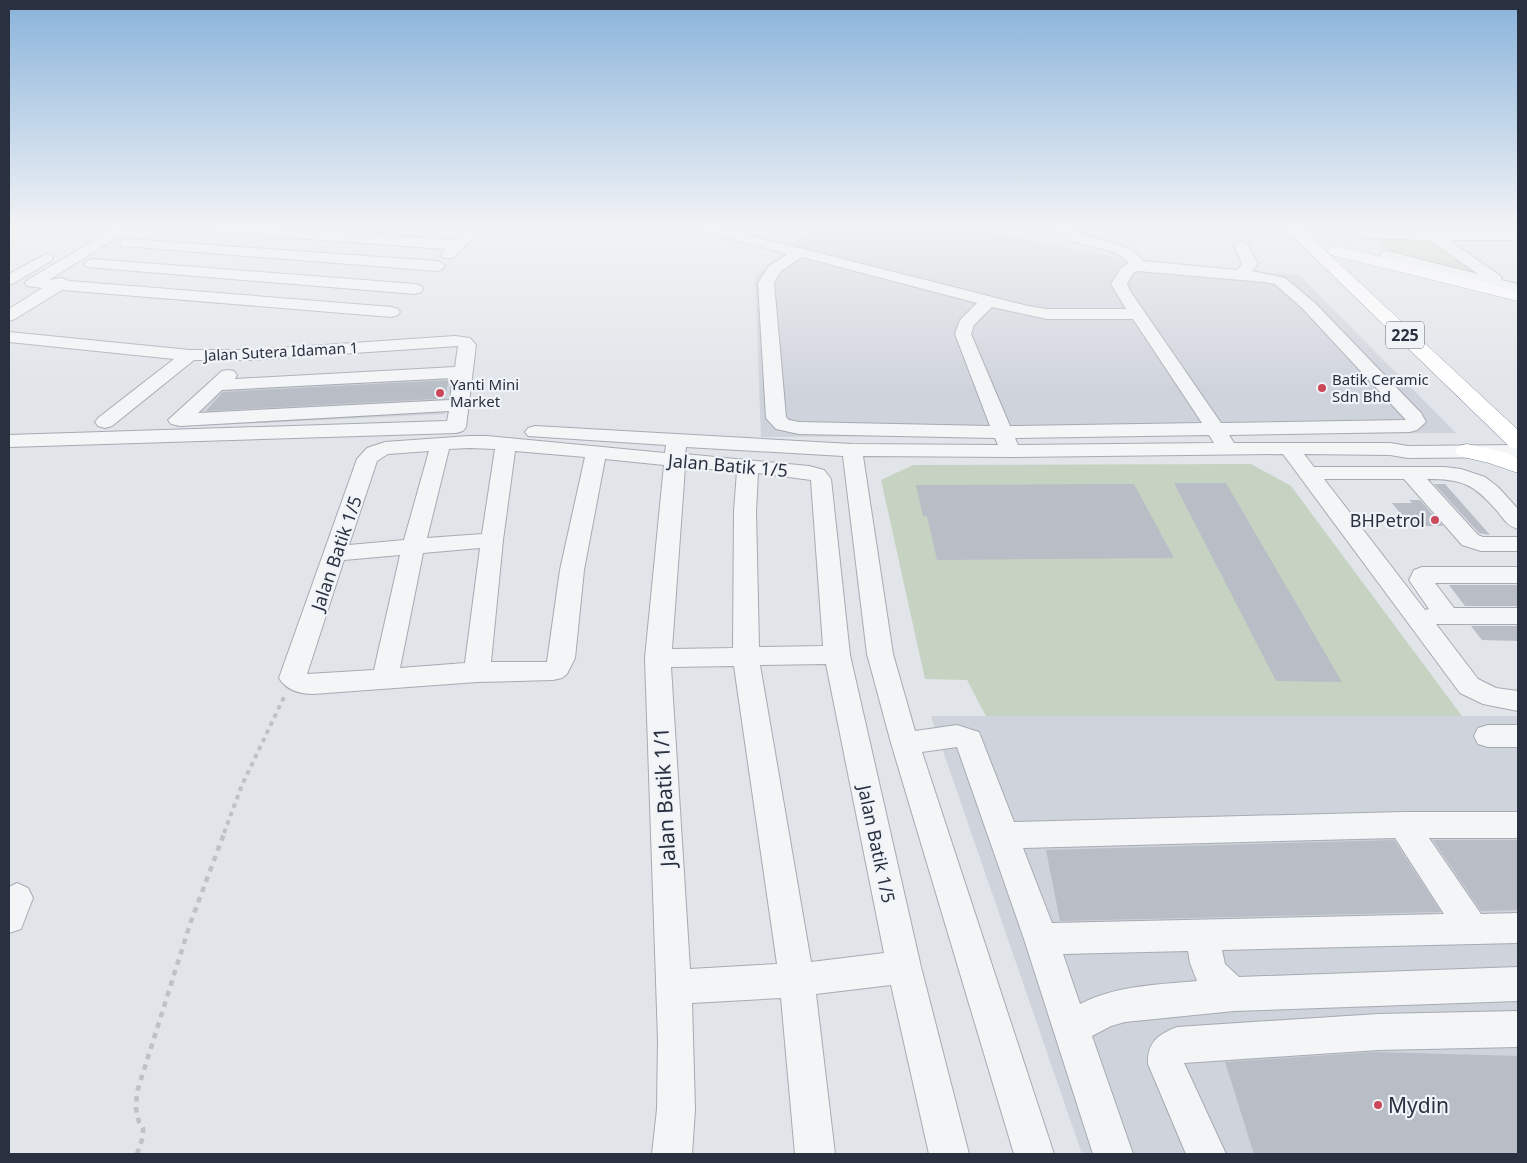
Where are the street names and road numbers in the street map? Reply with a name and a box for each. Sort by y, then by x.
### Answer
road number: 225 [1386,322,1424,348]
street label: Jalan Sutera Idaman 1 [201,337,359,365]
street label: Jalan Batik 1/5 [665,448,789,482]
street label: Jalan Batik 1/5 [304,492,367,616]
street label: Jalan Batik 1/1 [646,726,682,870]
street label: Jalan Batik 1/5 [852,781,901,905]

